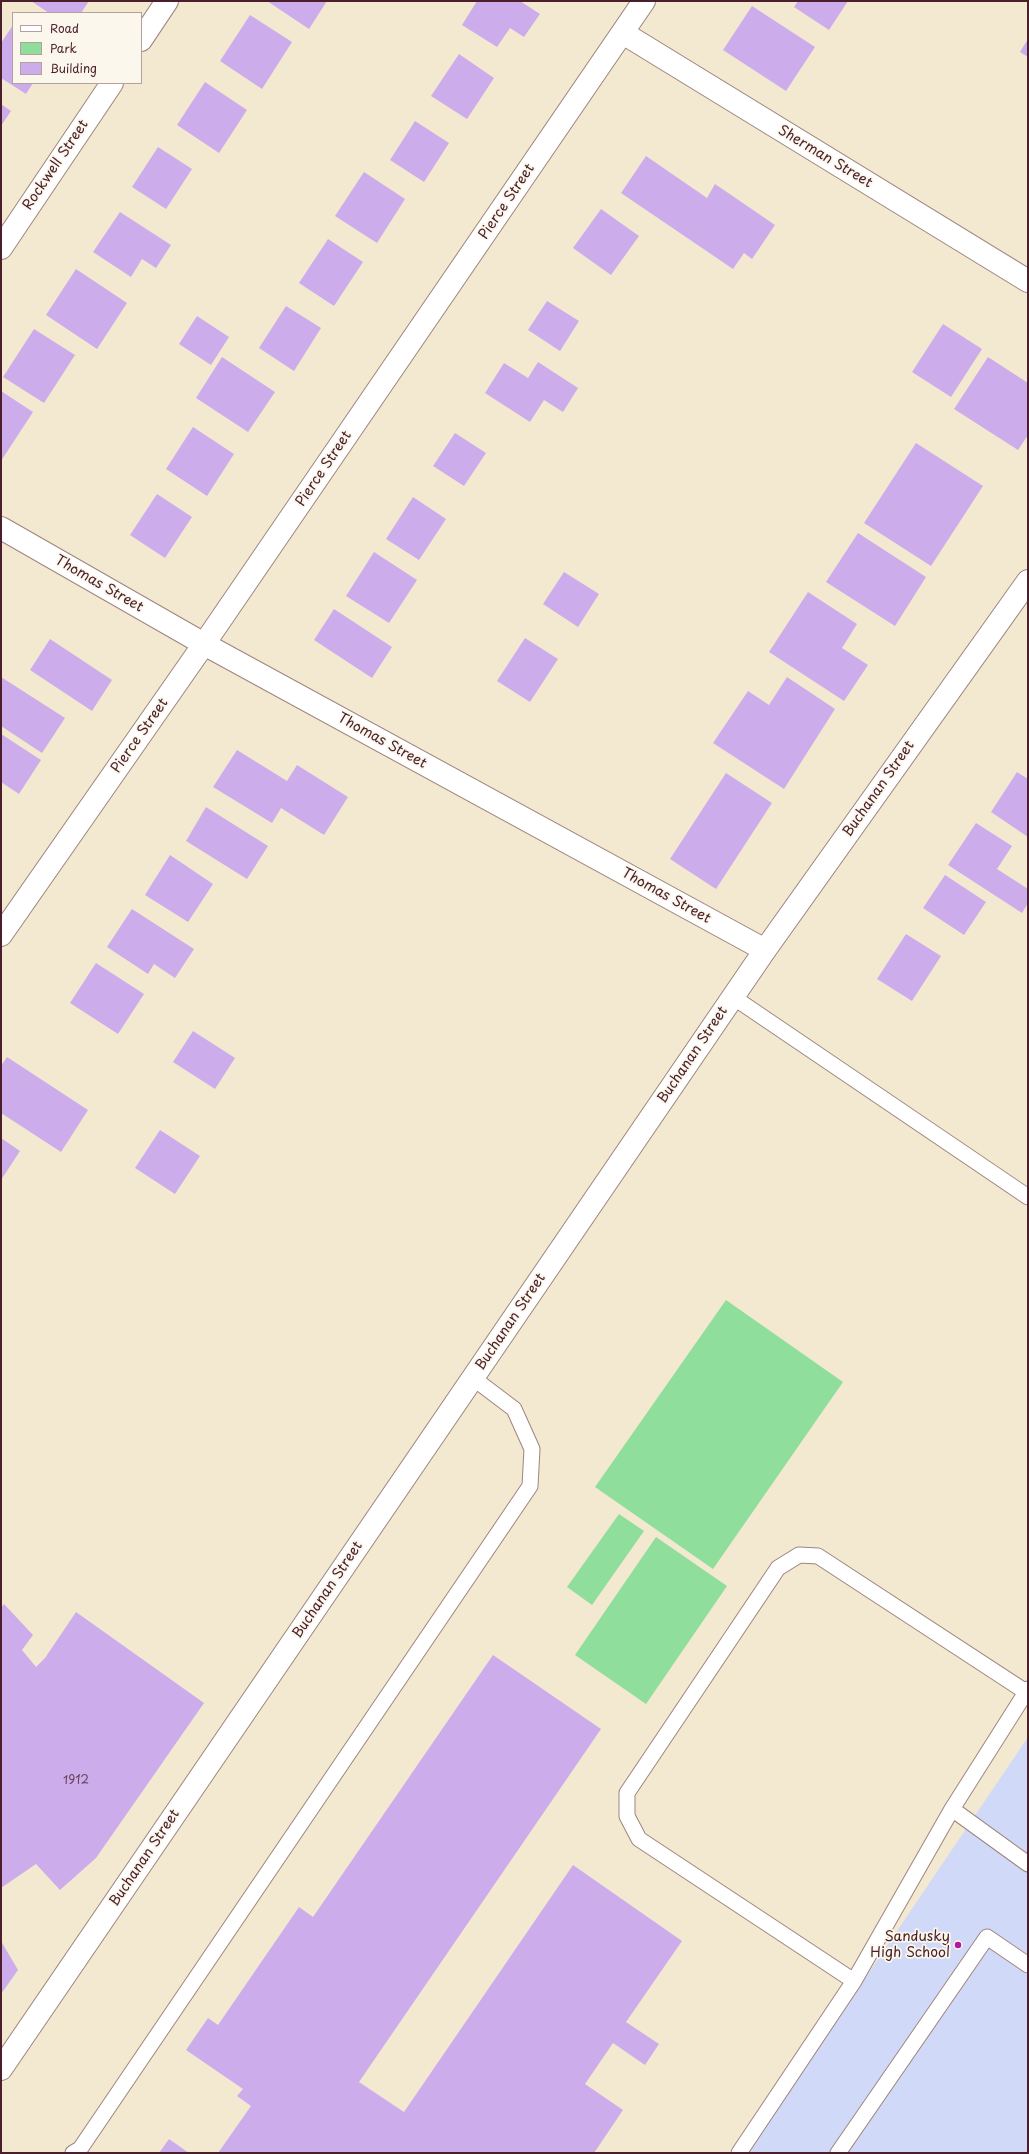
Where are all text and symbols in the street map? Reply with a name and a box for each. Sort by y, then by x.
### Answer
legend [12,12,142,84]
text: Road [50,19,79,37]
text: Park [50,39,77,57]
text: Building [50,59,97,77]
street label: Rockwell Street [20,117,92,213]
street label: Sherman Street [775,122,875,192]
street label: Pierce Street [476,161,538,243]
street label: Pierce Street [293,428,355,510]
street label: Thomas Street [52,552,146,616]
street label: Pierce Street [108,695,172,777]
street label: Thomas Street [335,710,429,772]
street label: Buchanan Street [840,738,918,840]
street label: Thomas Street [619,865,713,927]
street label: Buchanan Street [654,1003,732,1107]
street label: Buchanan Street [472,1270,550,1374]
street label: Buchanan Street [289,1538,367,1642]
house number: 1912 [63,1774,89,1788]
street label: Buchanan Street [106,1806,184,1910]
place label: Sandusky High School [870,1929,950,1962]
marker: Sandusky High School [953,1940,963,1950]

